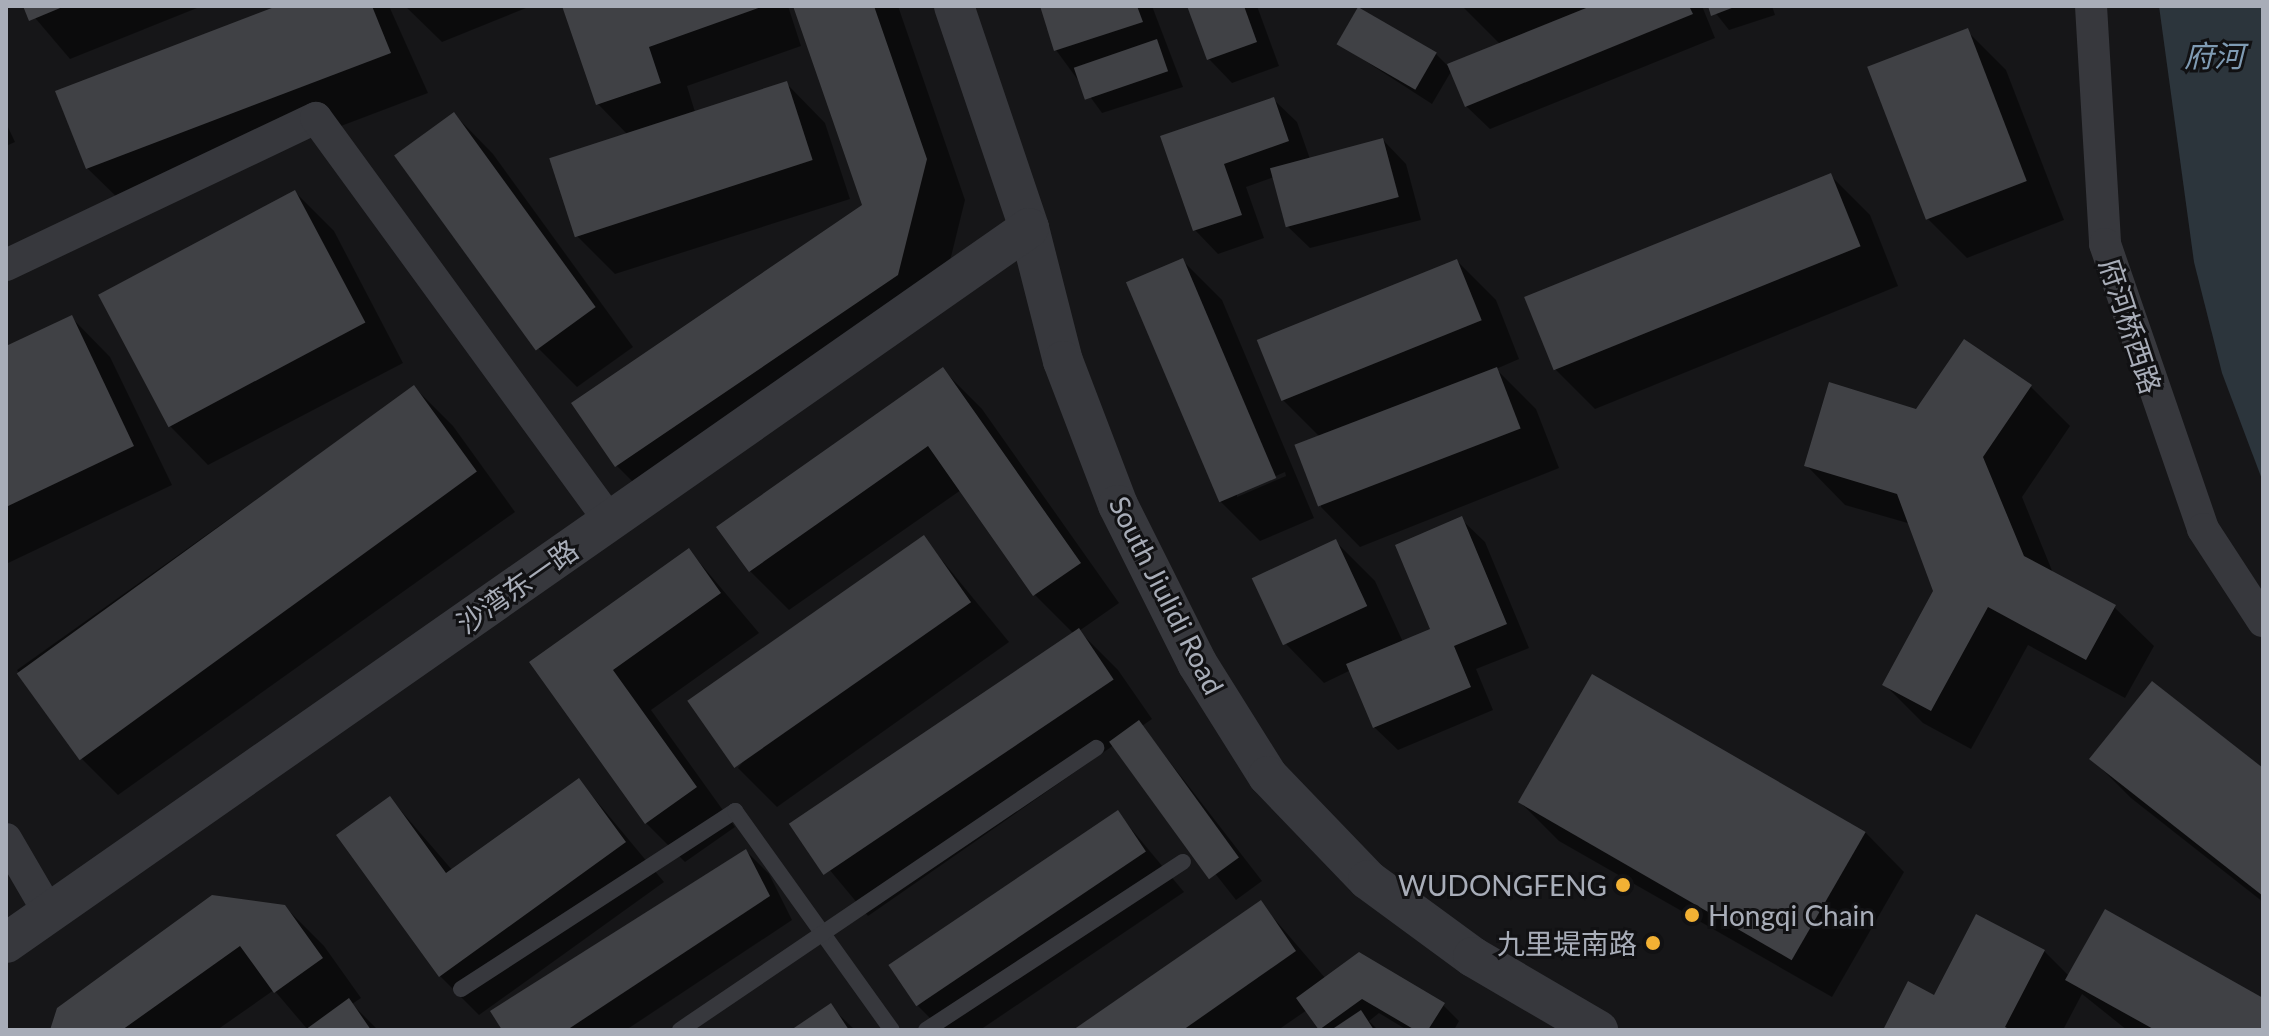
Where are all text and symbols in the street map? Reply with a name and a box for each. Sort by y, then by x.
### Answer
water label: 府河 [2184,37,2244,73]
street label: 府河桥西路 [2093,254,2169,398]
street label: South Jiulidi Road [1102,490,1232,700]
street label: 沙湾东一路 [450,532,584,640]
place label: WUDONGFENG [1398,868,1607,902]
marker: WUDONGFENG [1614,876,1632,894]
place label: Hongqi Chain [1708,898,1875,932]
marker: Hongqi Chain [1683,906,1701,924]
place label: 九里堤南路 [1497,926,1637,960]
marker: 九里堤南路 [1644,934,1662,952]

